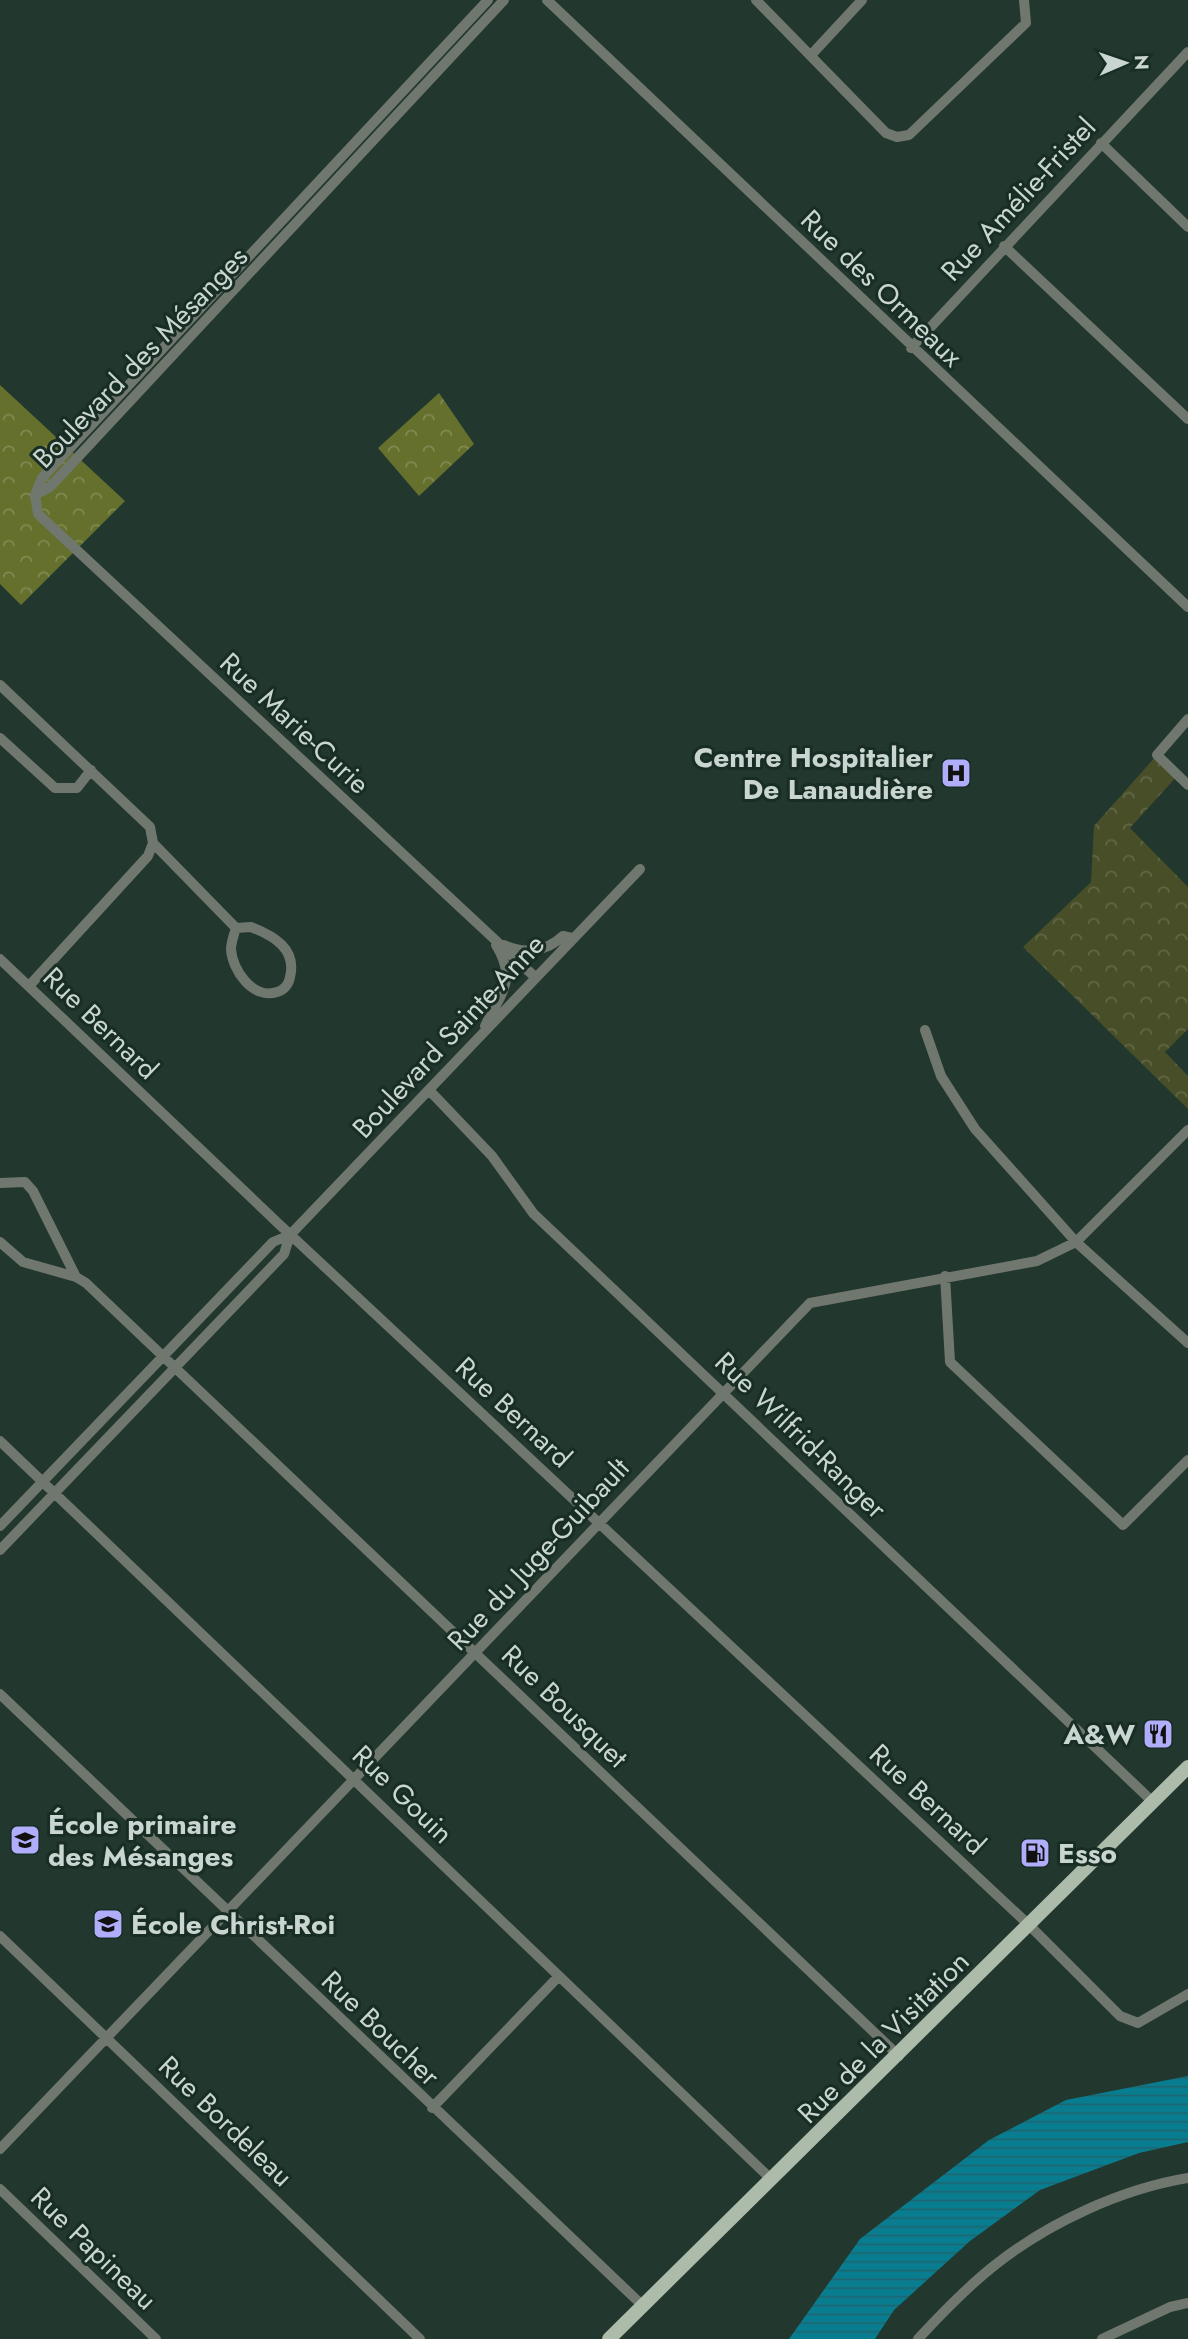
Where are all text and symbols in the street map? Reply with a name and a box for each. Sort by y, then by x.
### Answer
north arrow [1090,28,1160,98]
text: N [1128,54,1155,70]
street label: Rue Amélie-Fristel [931,108,1105,291]
street label: Rue des Ormeaux [791,200,972,377]
street label: Boulevard des Mésanges [23,237,257,477]
street label: Rue Marie-Curie [211,643,379,804]
place label: Centre Hospitalier De Lanaudière [694,737,933,810]
hospital icon: Centre Hospitalier De Lanaudière [939,756,973,790]
street label: Boulevard Sainte-Anne [343,925,554,1148]
street label: Rue Bernard [34,958,168,1089]
street label: Rue Wilfrid-Ranger [705,1342,896,1529]
street label: Rue Bernard [446,1347,581,1477]
street label: Rue du Juge-Guibault [438,1448,639,1660]
street label: Rue Bousquet [492,1635,637,1778]
place label: A&W [1063,1714,1135,1755]
restaurant icon: A&W [1141,1717,1175,1751]
street label: Rue Bernard [860,1734,995,1864]
street label: Rue Gouin [343,1736,463,1853]
place label: École primaire des Mésanges [48,1804,237,1877]
school or university icon: École primaire des Mésanges [8,1823,42,1857]
place label: Esso [1058,1833,1117,1874]
fuel station icon: Esso [1018,1836,1052,1870]
place label: École Christ-Roi [131,1904,335,1945]
school or university icon: École Christ-Roi [91,1907,125,1941]
street label: Rue de la Visitation [788,1942,979,2133]
street label: Rue Boucher [312,1961,449,2096]
street label: Rue Bordeleau [149,2046,302,2196]
street label: Rue Papineau [21,2177,166,2319]

